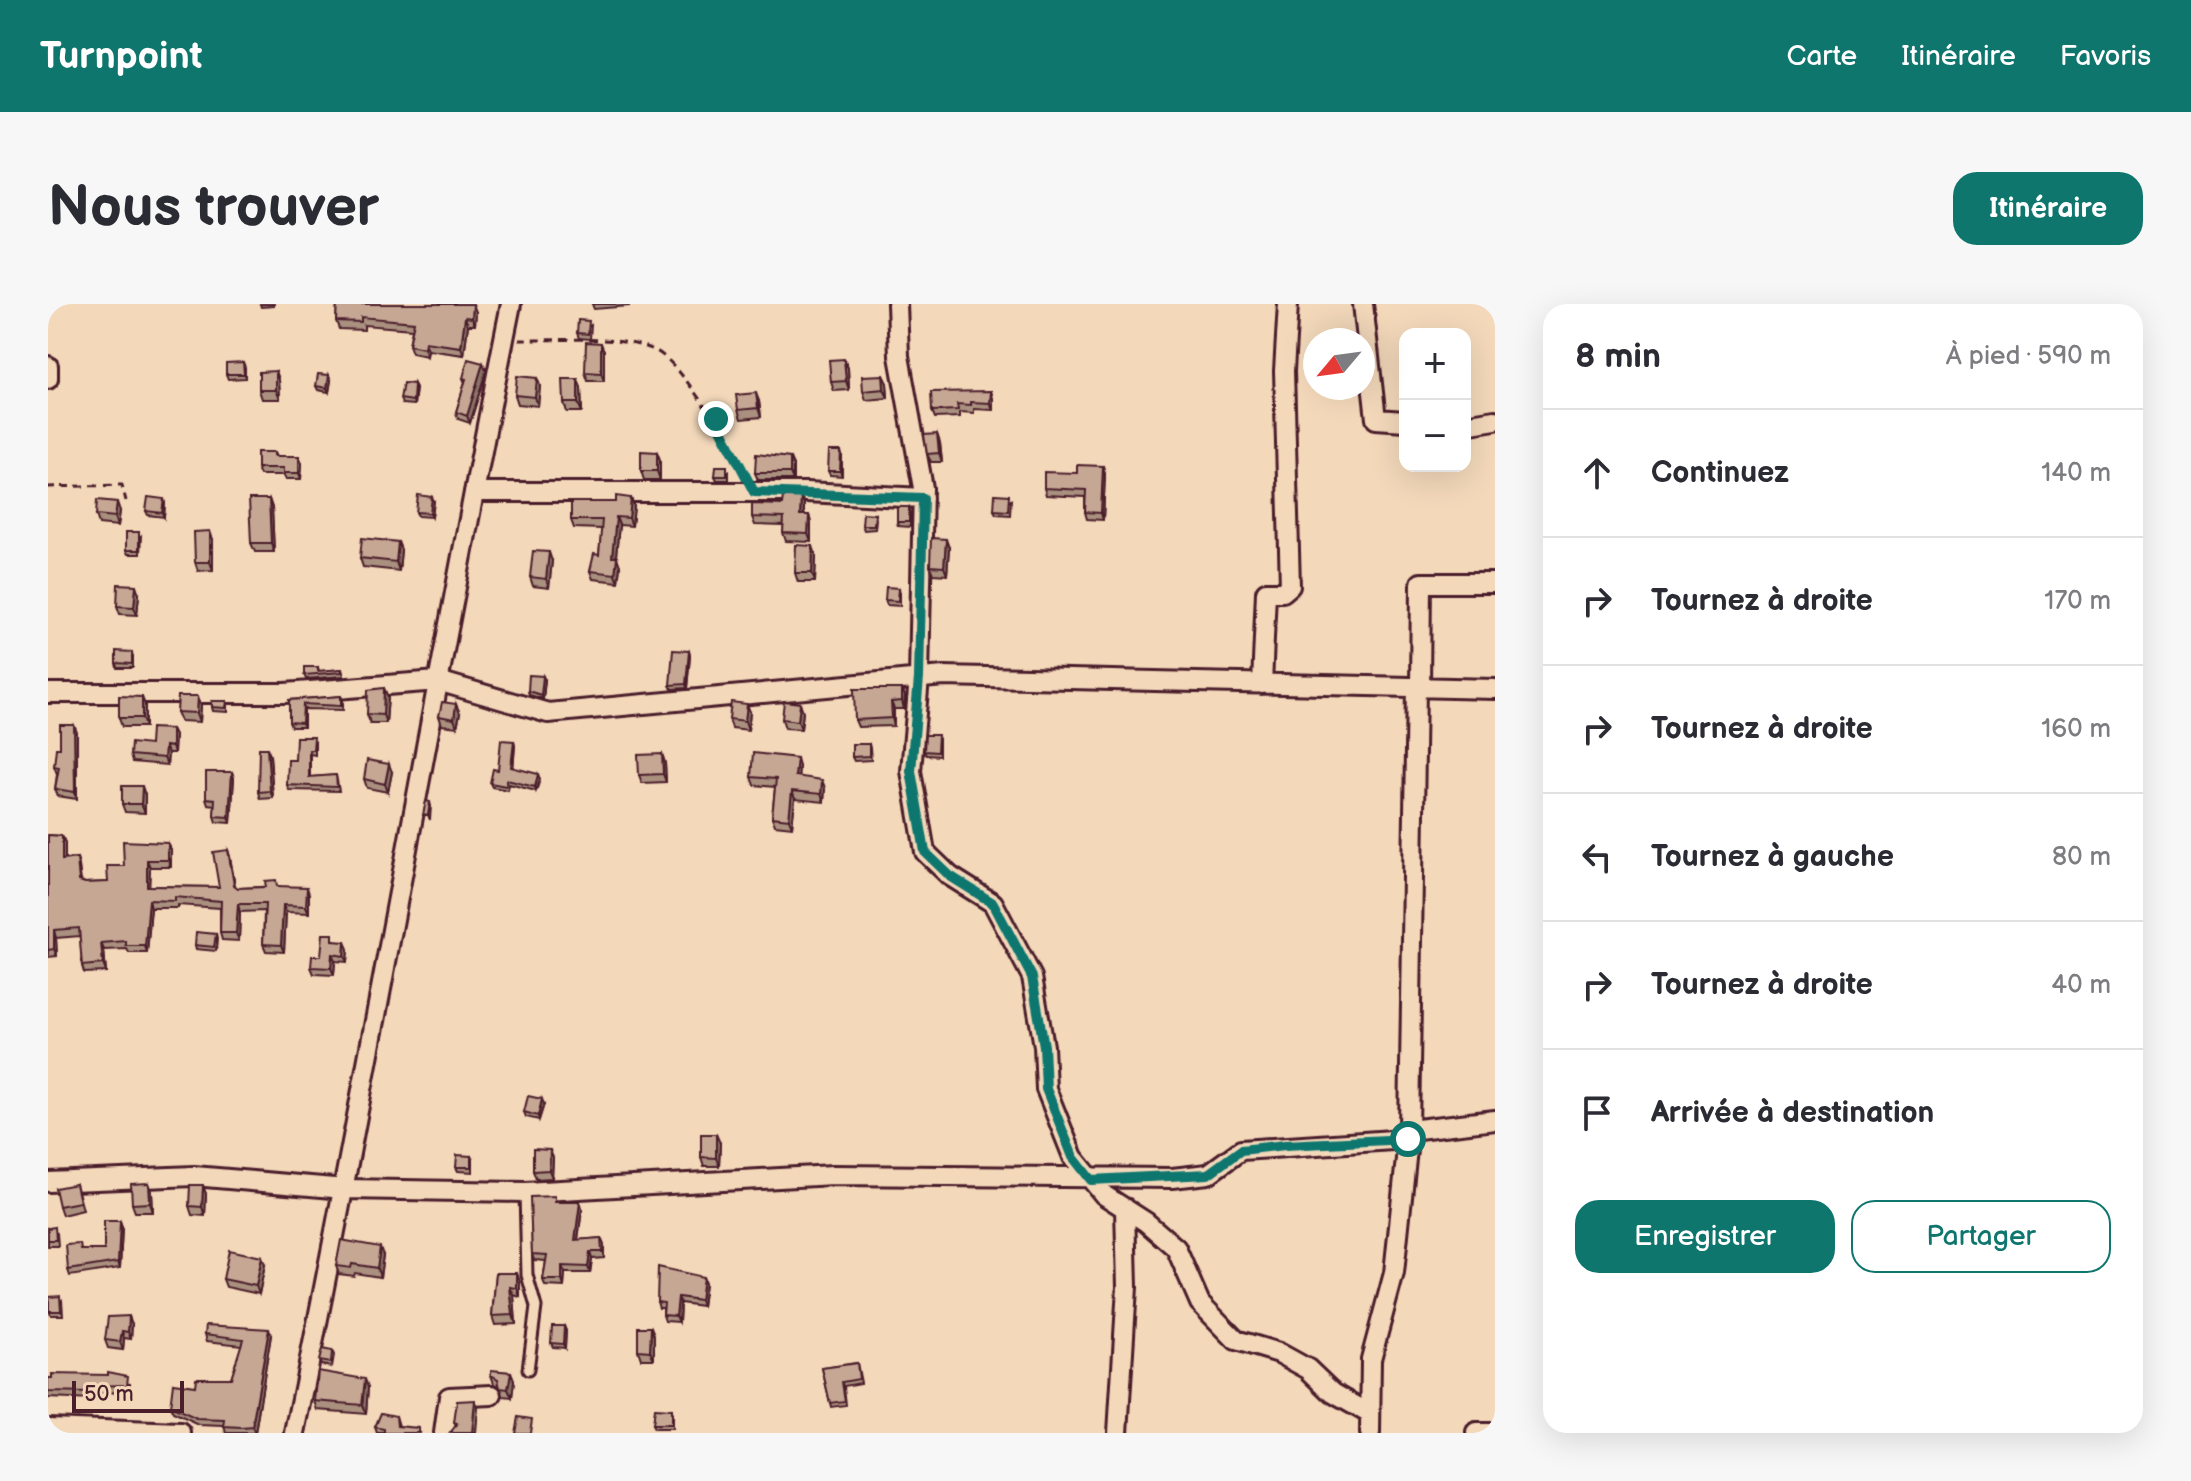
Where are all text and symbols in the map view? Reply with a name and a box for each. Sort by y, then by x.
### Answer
text: Turnpoint [40,34,202,79]
text: Carte [1787,40,1857,73]
text: Itinéraire [1901,40,2016,73]
text: Favoris [2060,40,2151,73]
button: Itinéraire [1953,172,2143,245]
text: Nous trouver [48,175,379,242]
north arrow [1303,328,1375,400]
map controls [1399,328,1471,472]
button: + [1399,328,1471,400]
text: 8 min [1575,336,1661,377]
text: À pied · 590 m [1946,341,2111,372]
button: − [1399,400,1471,472]
route end [698,401,734,437]
icon: ahead [1575,451,1619,495]
text: Continuez [1651,455,1789,491]
text: 140 m [2041,458,2111,489]
icon: right [1575,579,1619,623]
text: Tournez à droite [1651,583,1873,619]
text: 170 m [2044,586,2111,617]
icon: right [1575,707,1619,751]
text: Tournez à droite [1651,711,1873,747]
text: 160 m [2041,714,2111,745]
icon: left [1575,835,1619,879]
text: Tournez à gauche [1651,839,1894,875]
text: 80 m [2052,842,2111,873]
icon: right [1575,963,1619,1007]
text: Tournez à droite [1651,967,1873,1003]
text: 40 m [2051,970,2111,1001]
icon: arrive [1575,1091,1619,1135]
text: Arrivée à destination [1651,1095,1934,1131]
route start [1390,1121,1426,1157]
button: Enregistrer [1575,1200,1835,1273]
button: Partager [1851,1200,2111,1273]
scale bar [72,1377,184,1413]
text: 50 m [84,1381,134,1408]

